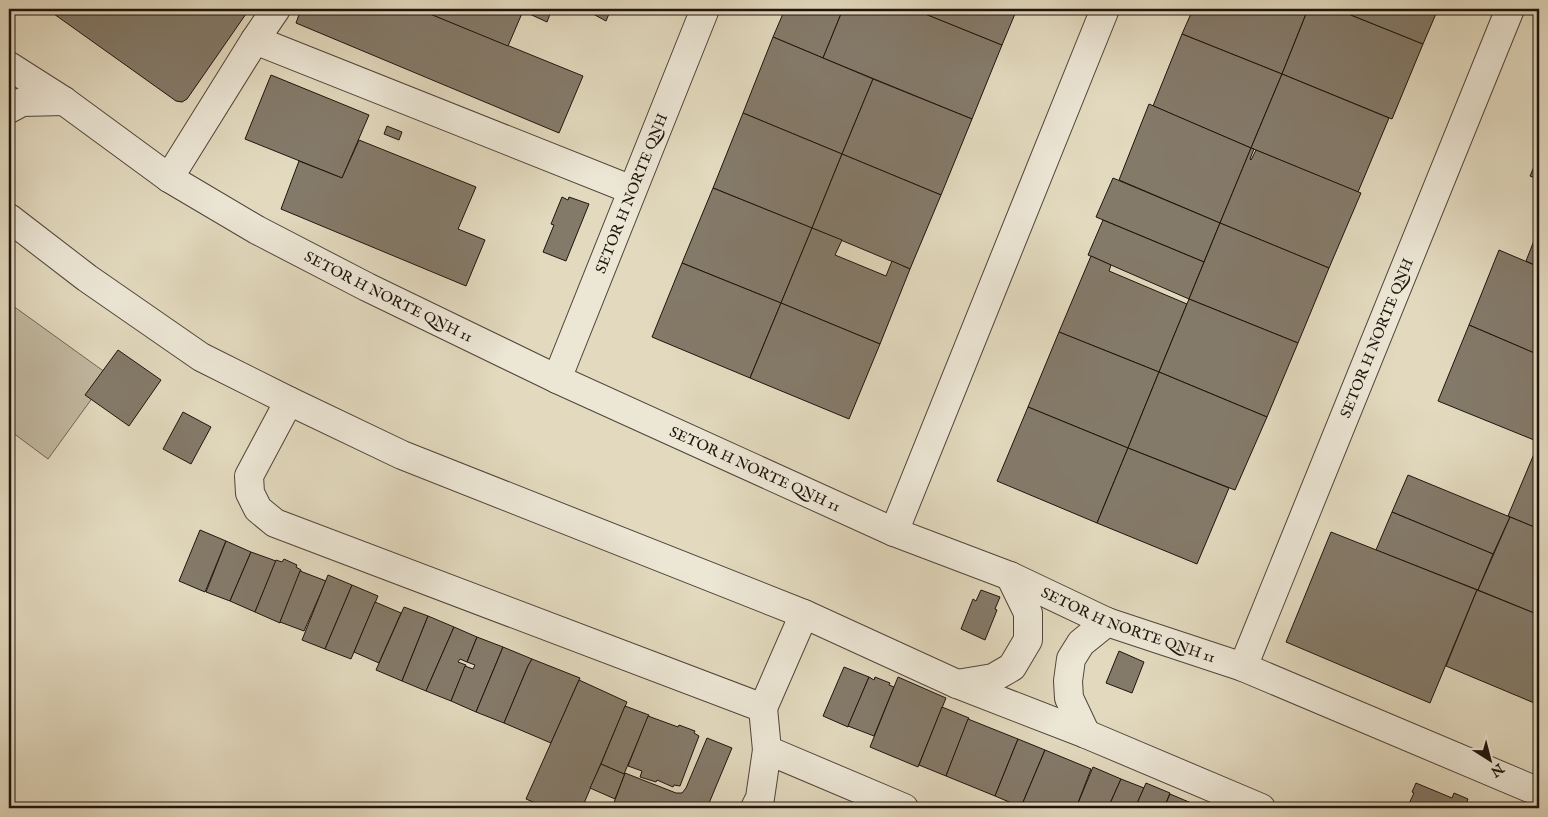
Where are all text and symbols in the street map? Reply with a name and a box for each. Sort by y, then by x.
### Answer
street label: SETOR H NORTE QNH [591,110,672,276]
street label: SETOR H NORTE QNH 11 [301,247,476,346]
street label: SETOR H NORTE QNH [1336,255,1417,421]
street label: SETOR H NORTE QNH 11 [667,422,843,516]
street label: SETOR H NORTE QNH 11 [1038,583,1218,667]
north arrow [1466,734,1516,784]
text: N [1487,758,1508,781]

